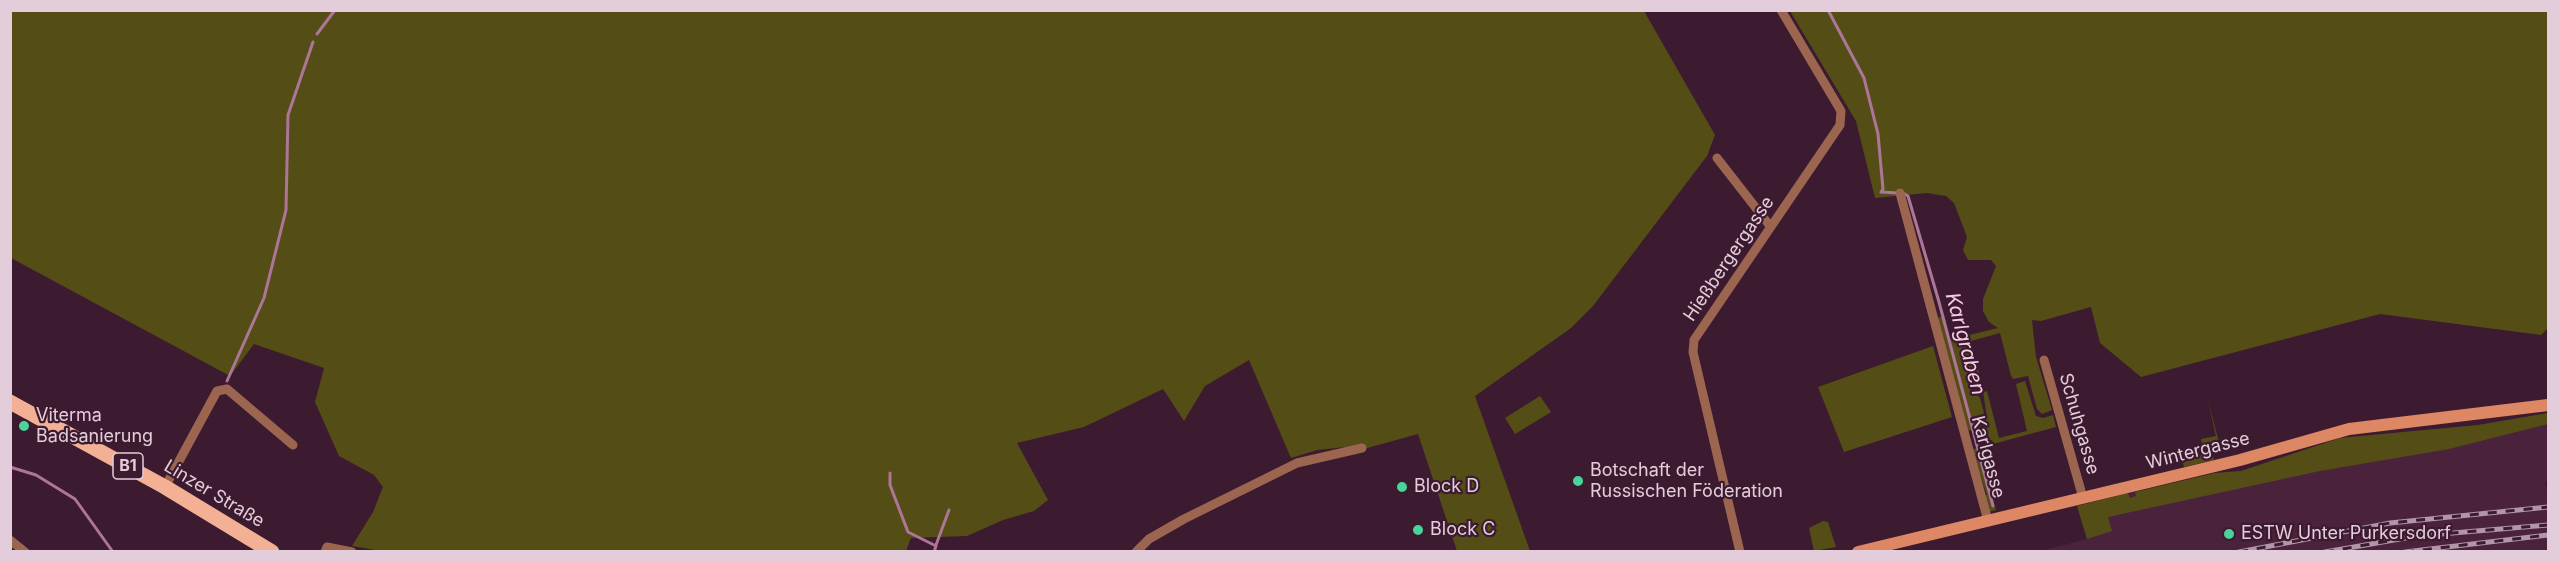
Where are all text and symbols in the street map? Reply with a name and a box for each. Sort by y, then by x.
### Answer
street label: Hießbergergasse [1679,192,1779,326]
water label: Karlgraben [1940,290,1990,398]
street label: Schuhgasse [2054,371,2104,477]
place label: Viterma Badsanierung [36,405,153,448]
street label: Karlgasse [1967,414,2009,500]
marker: Viterma Badsanierung [17,419,31,433]
street label: Wintergasse [2144,428,2252,474]
road number: B1 [113,453,143,479]
street label: Linzer Straße [160,456,268,532]
place label: Botschaft der Russischen Föderation [1590,460,1783,502]
marker: Botschaft der Russischen Föderation [1571,474,1585,488]
place label: Block D [1414,476,1479,498]
marker: Block D [1395,480,1409,494]
place label: Block C [1430,519,1495,541]
marker: Block C [1411,523,1425,537]
place label: ESTW Unter Purkersdorf [2241,523,2451,545]
marker: ESTW Unter Purkersdorf [2222,527,2236,541]

